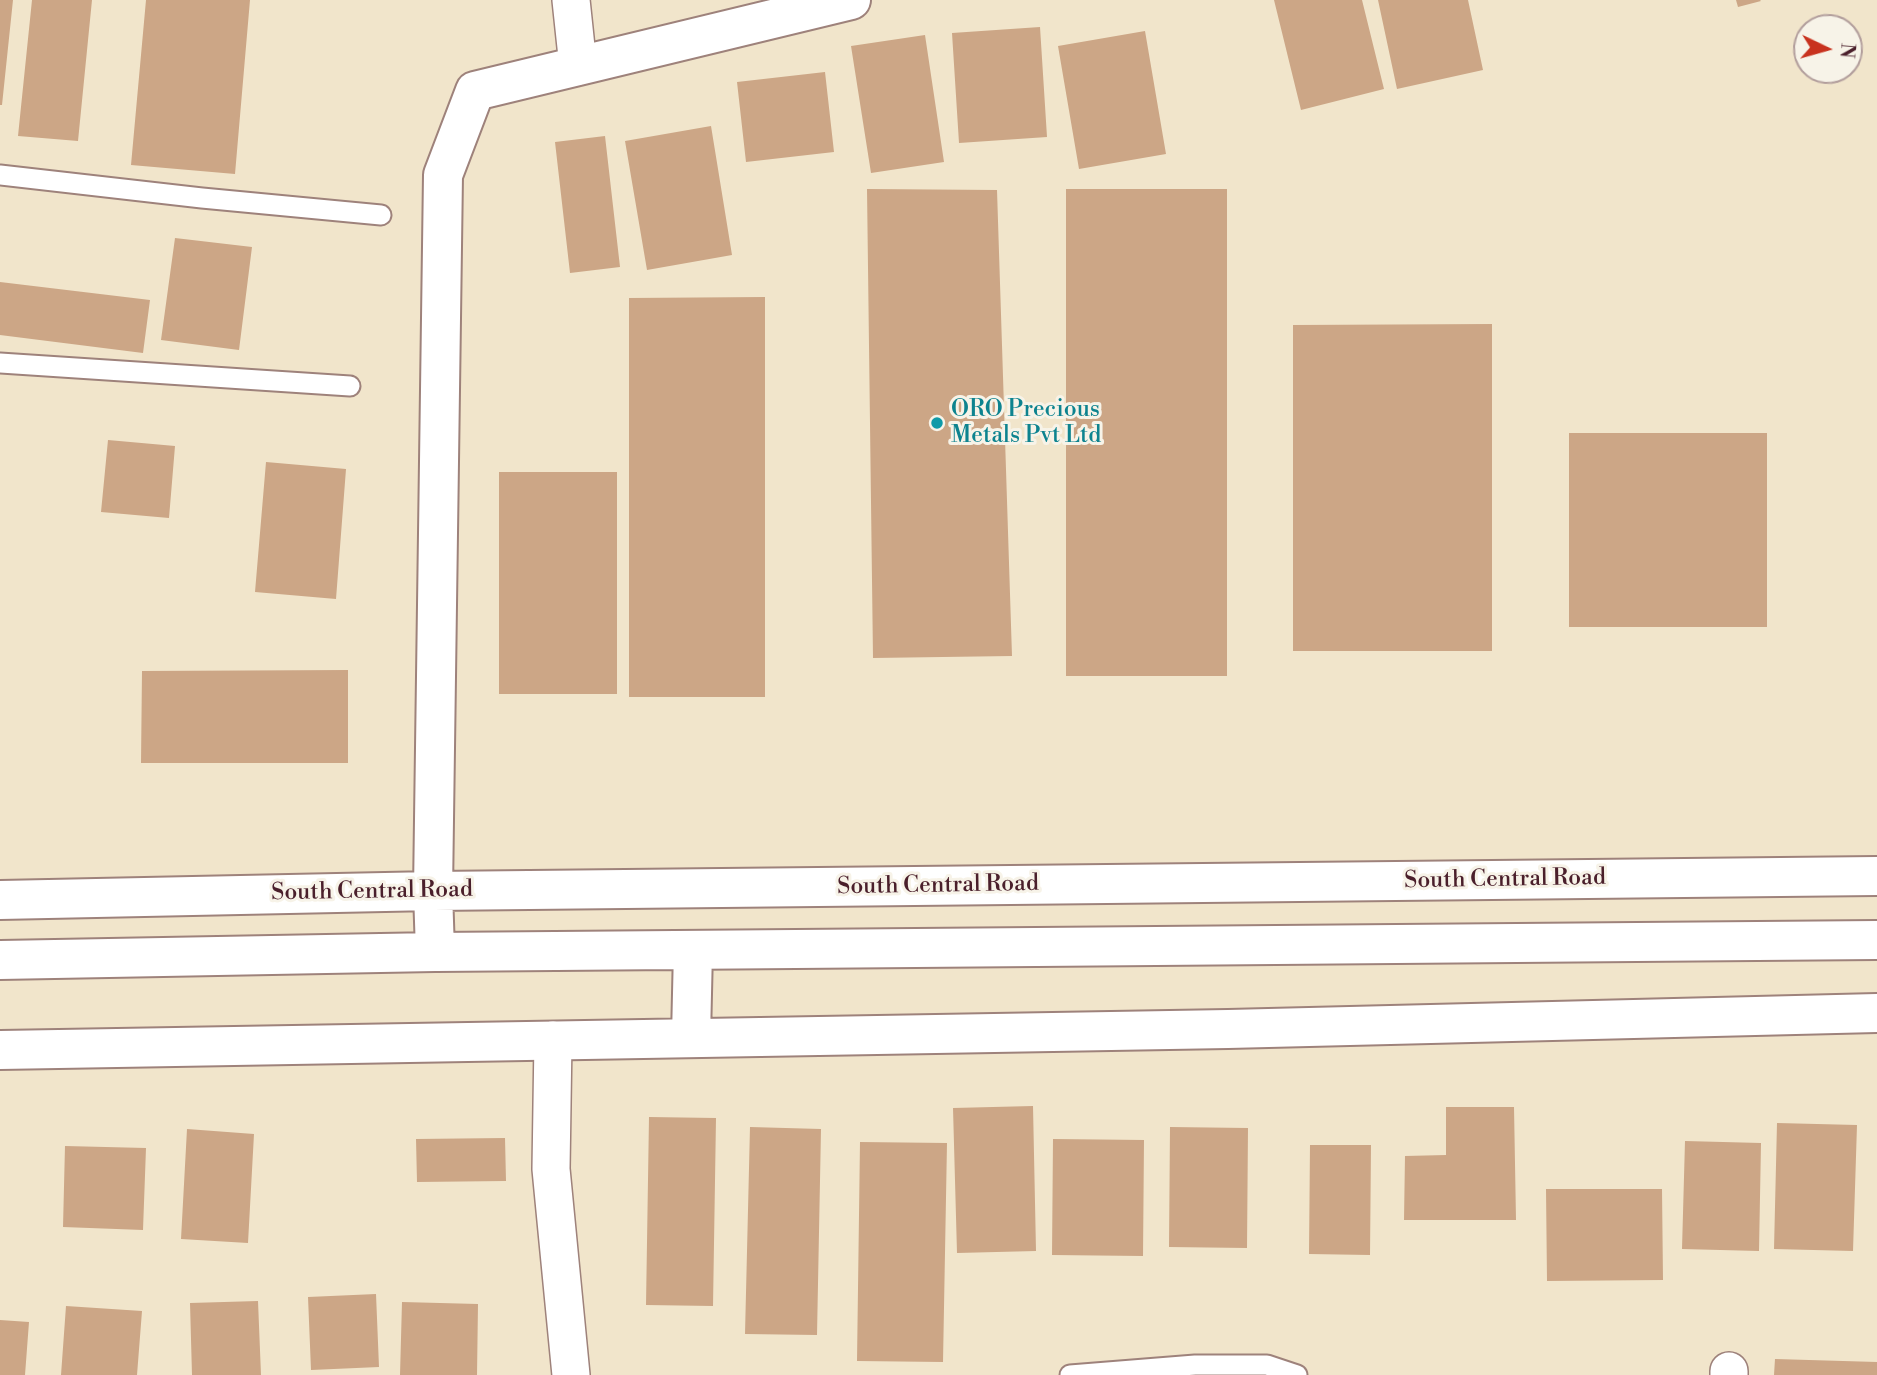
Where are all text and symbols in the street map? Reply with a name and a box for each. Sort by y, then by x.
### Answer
north arrow [1793,14,1863,84]
text: N [1834,42,1860,59]
place label: ORO Precious Metals Pvt Ltd [951,396,1101,450]
marker: ORO Precious Metals Pvt Ltd [929,415,945,431]
street label: South Central Road [1404,864,1606,896]
street label: South Central Road [837,870,1039,902]
street label: South Central Road [271,876,473,908]

